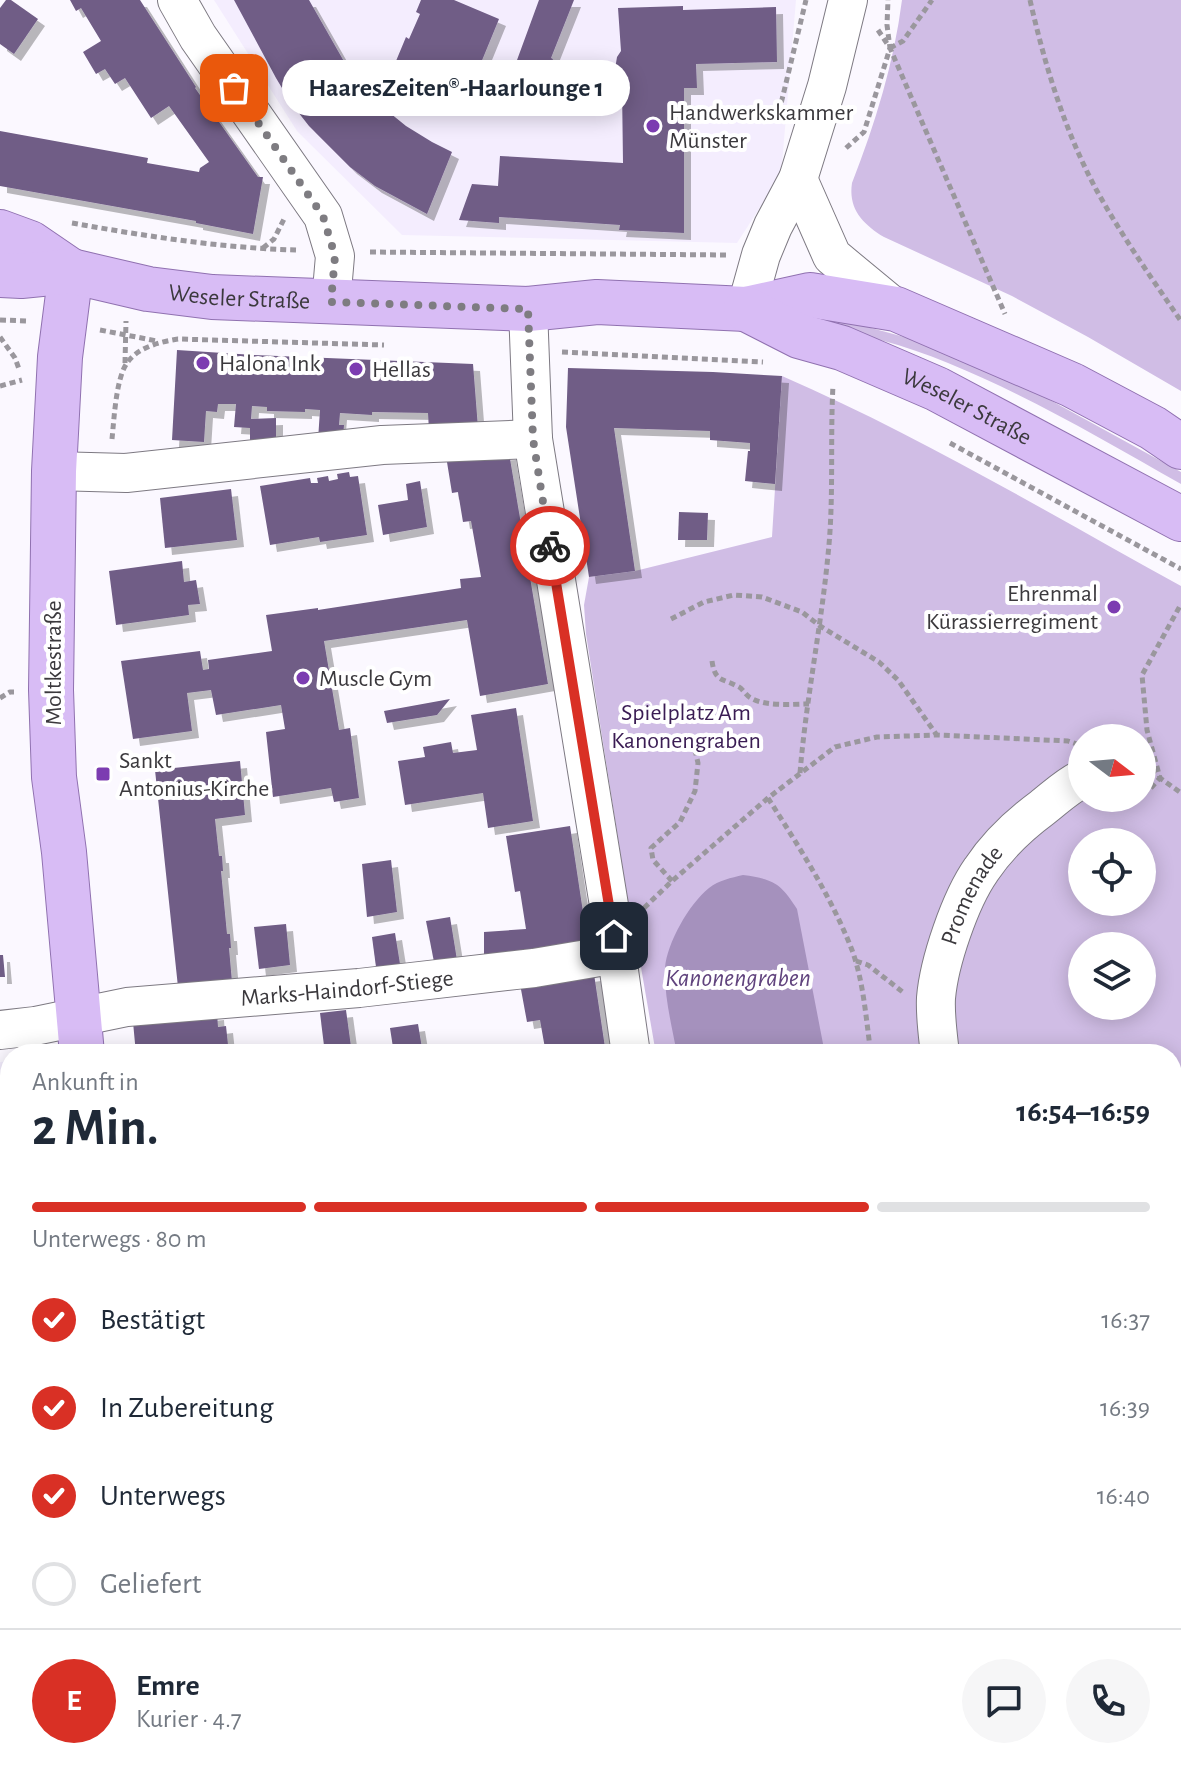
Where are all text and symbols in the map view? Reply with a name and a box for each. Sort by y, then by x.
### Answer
pin [200,54,268,122]
callout: HaaresZeiten®-Haarlounge 1 [282,60,630,116]
icon: bag [212,66,256,110]
text: HaaresZeiten®-Haarlounge 1 [308,75,604,101]
place label: Handwerkskammer Münster [669,101,854,153]
marker: Handwerkskammer Münster [644,117,662,135]
street label: Weseler Straße [167,281,311,314]
place label: Halona Ink [219,352,321,376]
marker: Halona Ink [194,354,212,372]
place label: Hellas [372,358,431,382]
marker: Hellas [347,360,365,378]
street label: Weseler Straße [898,364,1035,450]
courier [510,506,590,586]
icon: bike [528,524,572,568]
place label: Ehrenmal Kürassierregiment [926,582,1098,634]
marker: Ehrenmal Kürassierregiment [1105,598,1123,616]
street label: Moltkestraße [42,601,66,725]
place label: Muscle Gym [319,667,432,691]
marker: Muscle Gym [294,669,312,687]
park label: Spielplatz Am Kanonengraben [611,701,761,753]
north arrow [1068,724,1156,812]
map controls [1068,724,1156,1020]
place label: Sankt Antonius-Kirche [119,749,269,801]
marker: Sankt Antonius-Kirche [94,765,112,783]
button: locate [1068,828,1156,916]
street label: Promenade [937,841,1008,948]
pin [580,902,648,970]
icon: home [592,914,636,958]
button: layers [1068,932,1156,1020]
water label: Kanonengraben [665,965,811,991]
street label: Marks-Haindorf-Stiege [240,966,455,1011]
text: Ankunft in [32,1069,139,1095]
text: 16:54–16:59 [1016,1097,1150,1127]
text: 2 Min. [32,1102,159,1154]
text: Unterwegs · 80 m [32,1226,207,1252]
icon: check [32,1298,76,1342]
text: Bestätigt [100,1305,205,1335]
text: 16:37 [1101,1307,1150,1333]
icon: check [32,1386,76,1430]
text: In Zubereitung [100,1393,274,1423]
text: 16:39 [1100,1395,1150,1421]
icon: check [32,1474,76,1518]
text: Unterwegs [100,1481,226,1511]
text: 16:40 [1097,1483,1150,1509]
text: Geliefert [100,1569,201,1599]
button: chat [962,1659,1046,1743]
button: phone [1066,1659,1150,1743]
text: Emre [136,1671,200,1701]
text: E [66,1686,82,1716]
text: Kurier · 4.7 [136,1706,242,1732]

